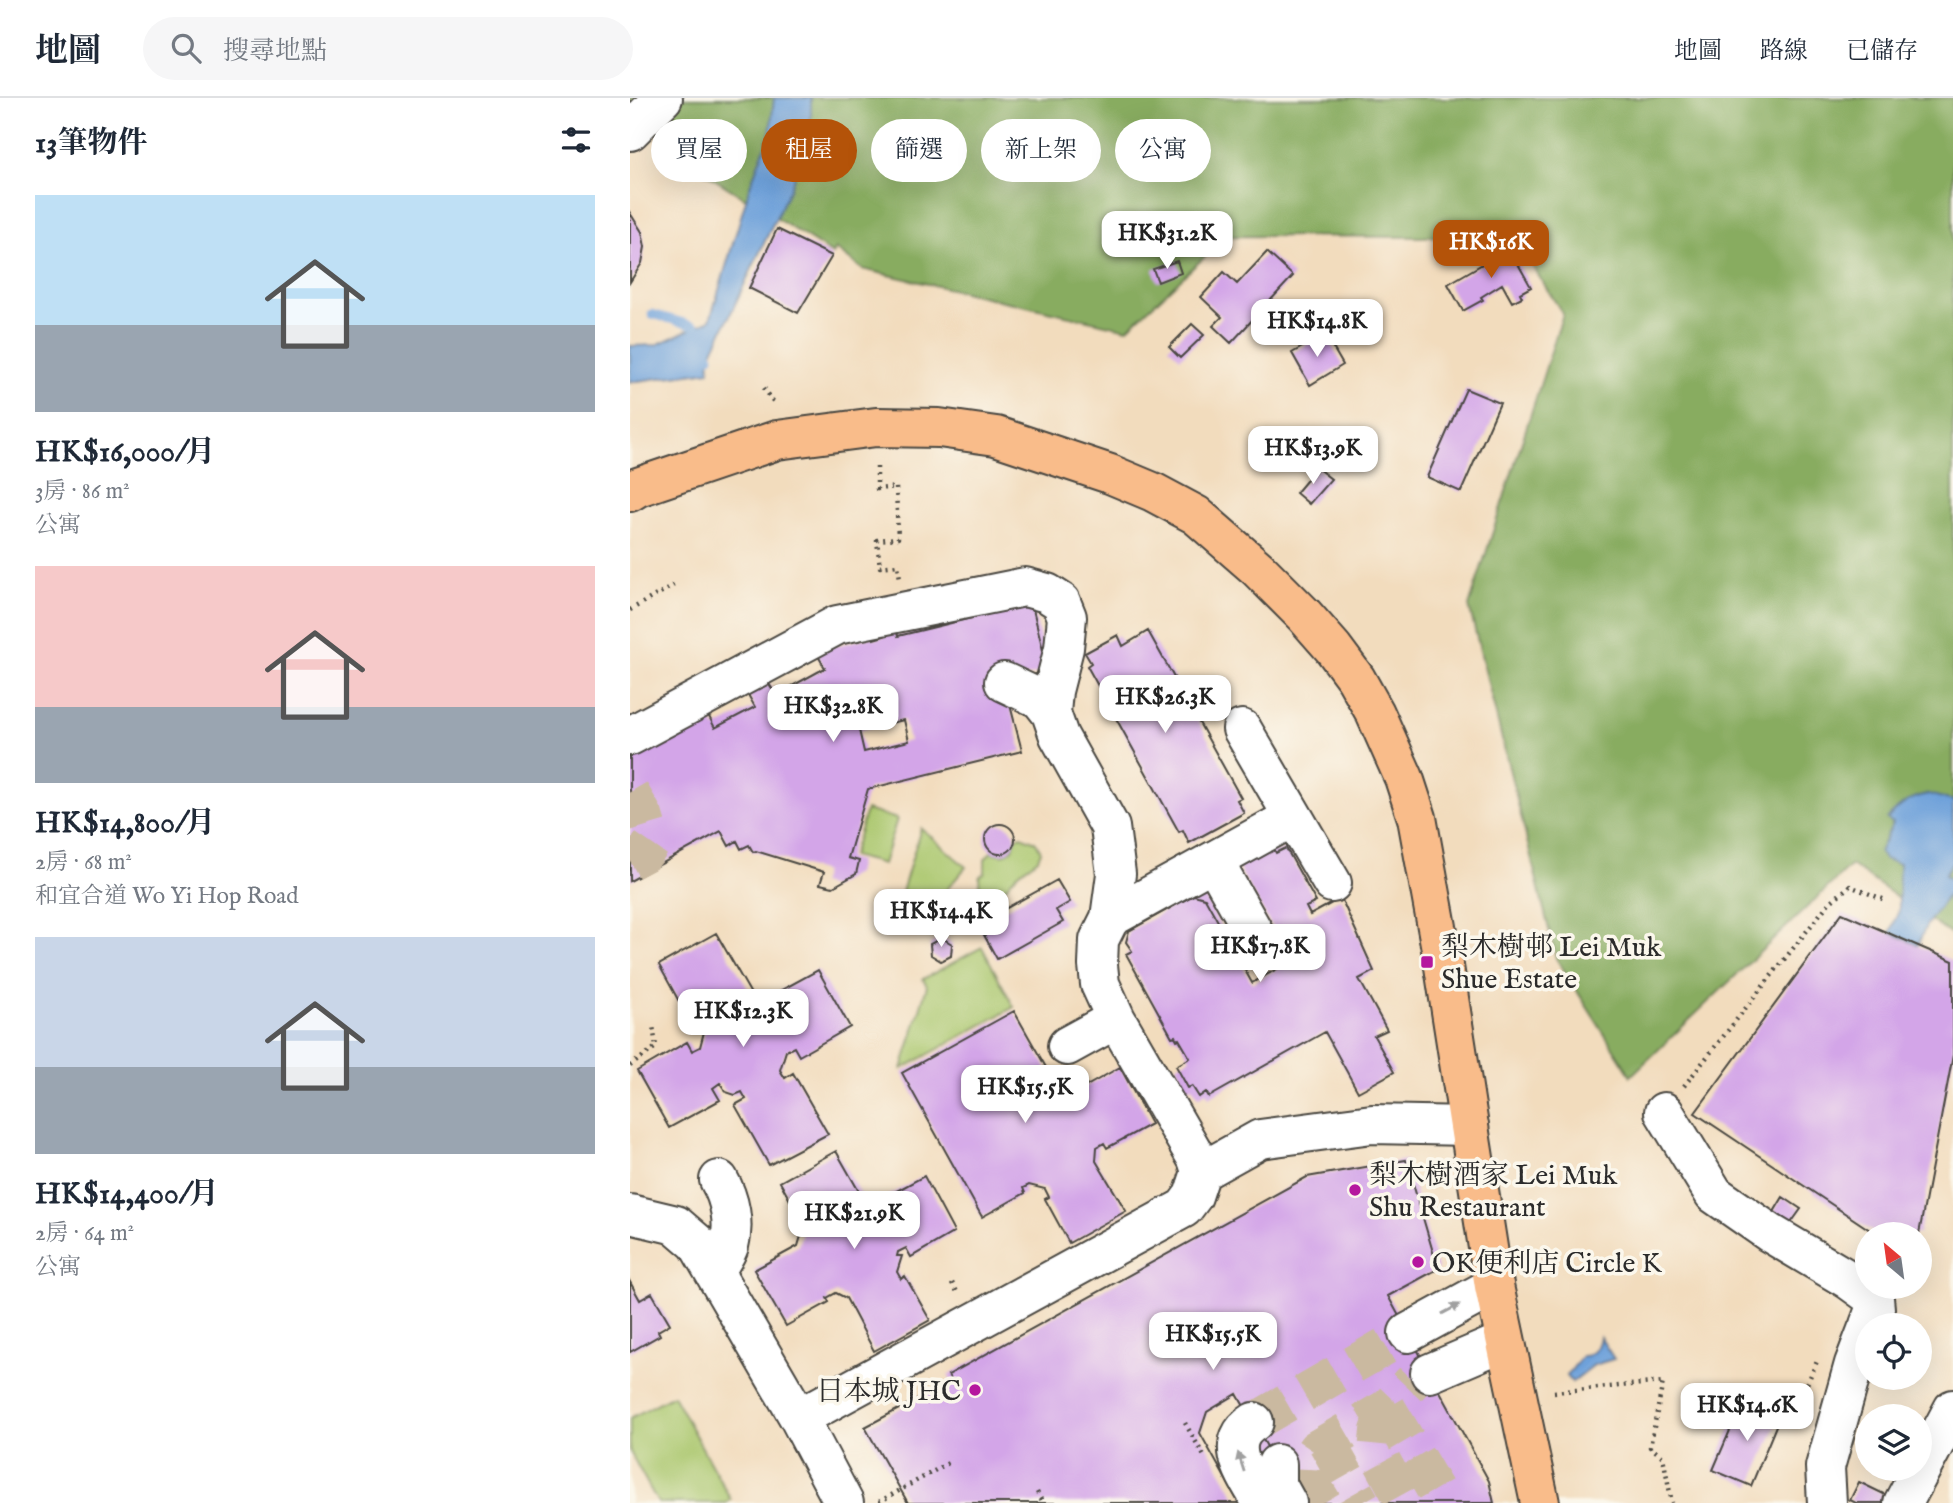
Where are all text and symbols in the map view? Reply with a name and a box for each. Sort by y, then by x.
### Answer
search box [143,17,633,80]
icon: search [167,29,205,67]
text: 地圖 [35,31,101,73]
text: 搜尋地點 [223,35,327,68]
text: 地圖 [1674,36,1722,67]
text: 路線 [1760,36,1808,67]
text: 已儲存 [1846,36,1918,67]
chip: 買屋 [651,119,747,182]
chip: 租屋 [761,119,857,182]
chip: 篩選 [871,119,967,182]
chip: 新上架 [981,119,1101,182]
chip: 公寓 [1115,119,1211,182]
icon: filters [557,121,595,159]
text: 13筆物件 [35,125,147,163]
pin: HK$31.2K [1095,212,1239,271]
text: HK$31.2K [1118,219,1216,248]
pin: HK$16K [1434,220,1548,280]
text: HK$16K [1449,228,1533,257]
icon: home [252,241,378,367]
pin: HK$14.8K [1245,300,1389,359]
text: HK$14.8K [1267,307,1367,336]
pin: HK$13.9K [1241,426,1385,486]
text: HK$16,000/月 [35,434,215,472]
text: HK$13.9K [1264,434,1362,463]
text: 3房 · 86 m² [35,477,130,506]
text: 公寓 [35,511,81,540]
icon: home [252,612,378,738]
pin: HK$26.3K [1093,676,1237,735]
text: HK$26.3K [1115,683,1215,712]
pin: HK$32.8K [761,684,905,744]
text: HK$32.8K [783,692,883,721]
text: HK$14,800/月 [35,805,215,843]
text: 2房 · 68 m² [35,848,132,877]
text: 和宜合道 Wo Yi Hop Road [35,882,299,911]
pin: HK$14.4K [869,890,1013,949]
text: HK$14.4K [890,897,992,926]
pin: HK$17.8K [1188,924,1332,984]
place label: 梨木樹邨 Lei Muk Shue Estate [1441,931,1662,998]
text: HK$17.8K [1210,932,1310,961]
marker: 梨木樹邨 Lei Muk Shue Estate [1419,954,1435,970]
icon: home [252,983,378,1109]
pin: HK$12.3K [671,990,815,1049]
text: HK$12.3K [694,997,792,1026]
pin: HK$15.5K [953,1066,1097,1125]
text: HK$15.5K [977,1073,1073,1102]
place label: 梨木樹酒家 Lei Muk Shu Restaurant [1369,1159,1618,1226]
text: HK$14,400/月 [35,1176,219,1214]
marker: 梨木樹酒家 Lei Muk Shu Restaurant [1347,1182,1363,1198]
pin: HK$21.9K [782,1192,926,1251]
text: HK$21.9K [804,1199,904,1228]
text: 2房 · 64 m² [35,1219,134,1248]
north arrow [1855,1222,1932,1298]
map controls [1855,1222,1932,1481]
place label: OK便利店 Circle K [1432,1247,1663,1282]
text: 公寓 [35,1253,81,1282]
marker: OK便利店 Circle K [1410,1254,1426,1270]
one-way arrow [1441,1303,1460,1315]
pin: HK$15.5K [1141,1312,1285,1372]
button: locate [1855,1313,1932,1390]
text: HK$15.5K [1165,1320,1261,1349]
place label: 日本城 JHC [816,1375,961,1410]
marker: 日本城 JHC [967,1382,983,1398]
pin: HK$14.6K [1675,1384,1819,1443]
text: HK$14.6K [1697,1391,1797,1420]
button: layers [1855,1404,1932,1481]
one-way arrow [1236,1451,1246,1472]

